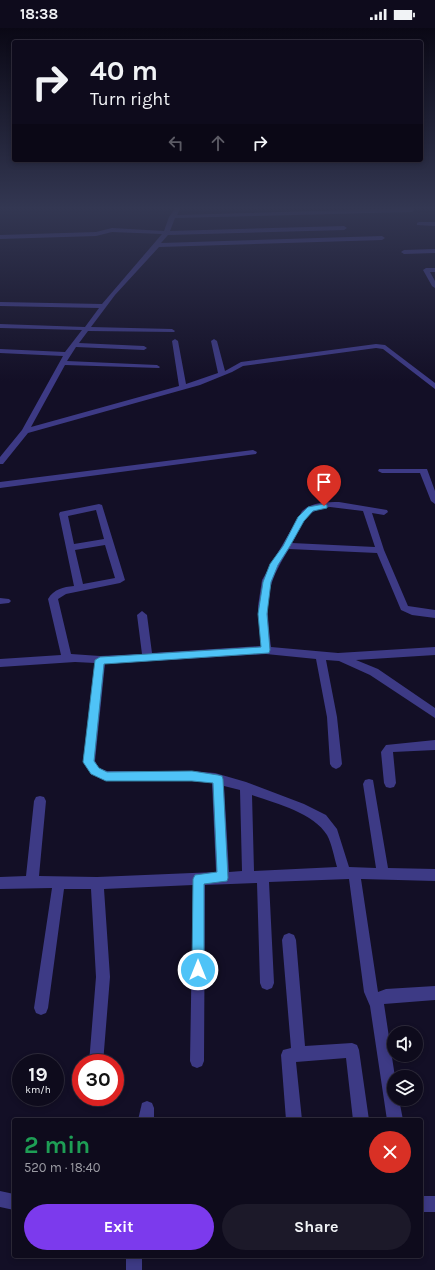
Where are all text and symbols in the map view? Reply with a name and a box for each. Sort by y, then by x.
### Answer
text: 18:38 [20,5,58,23]
text: 40 m [90,54,158,87]
icon: right [24,56,76,108]
text: Turn right [90,88,170,110]
icon: left [165,132,187,154]
icon: ahead [207,132,229,154]
icon: right [249,132,271,154]
pin [307,465,341,506]
icon: arrive [313,471,335,493]
position arrow [177,949,219,991]
map controls [387,1026,423,1106]
button: sound [387,1026,423,1062]
speed limit sign: 30 [72,1054,124,1106]
text: 19 [28,1063,48,1086]
button: layers [387,1070,423,1106]
text: km/h [25,1084,51,1096]
text: 2 min [24,1131,90,1159]
button: close [369,1131,411,1173]
text: 520 m · 18:40 [24,1160,101,1175]
button: Exit [24,1204,214,1250]
button: Share [222,1204,411,1250]

